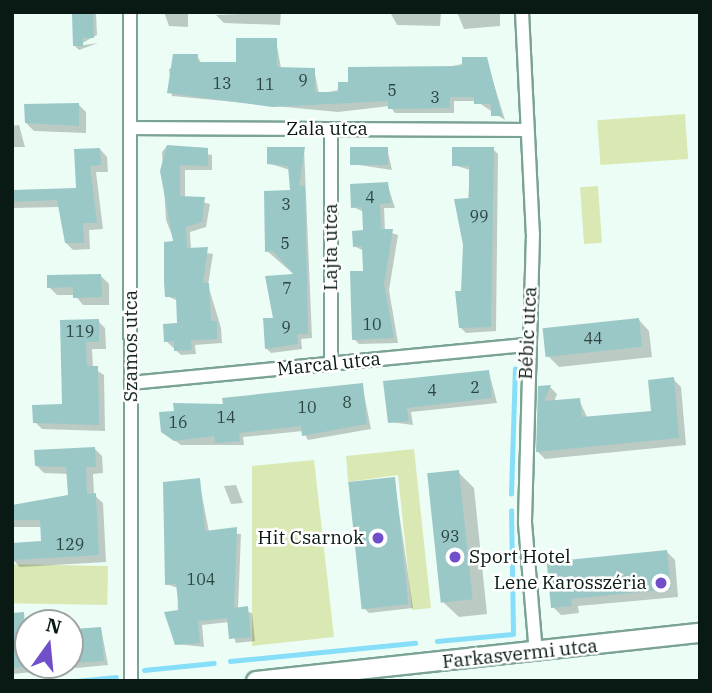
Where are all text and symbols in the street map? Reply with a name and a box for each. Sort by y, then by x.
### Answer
house number: 9 [298,70,308,90]
house number: 13 [212,73,232,93]
house number: 11 [255,74,275,94]
house number: 5 [387,80,397,100]
house number: 3 [430,87,440,107]
street label: Zala utca [286,118,368,140]
house number: 4 [365,187,375,207]
house number: 3 [281,194,291,214]
street label: Lajta utca [320,203,342,291]
house number: 99 [469,206,489,226]
house number: 5 [280,233,290,253]
house number: 7 [282,278,292,298]
street label: Bébic utca [514,286,542,380]
street label: Szamos utca [120,290,142,402]
house number: 10 [362,314,382,334]
house number: 9 [281,317,291,337]
house number: 119 [66,321,94,341]
house number: 44 [583,328,603,348]
street label: Marcal utca [276,347,382,381]
house number: 2 [470,377,480,397]
house number: 4 [427,380,437,400]
house number: 8 [342,392,352,412]
house number: 10 [297,397,317,417]
house number: 14 [216,407,236,427]
house number: 16 [168,412,188,432]
house number: 93 [440,526,460,546]
place label: Hit Csarnok [258,527,364,549]
marker: Hit Csarnok [370,530,386,546]
house number: 129 [56,534,84,554]
place label: Sport Hotel [469,546,571,568]
marker: Sport Hotel [447,549,463,565]
house number: 104 [187,569,215,589]
place label: Lene Karosszéria [494,572,647,594]
marker: Lene Karosszéria [653,575,669,591]
north arrow [14,609,84,679]
text: N [44,612,64,639]
street label: Farkasvermi utca [441,635,599,673]

